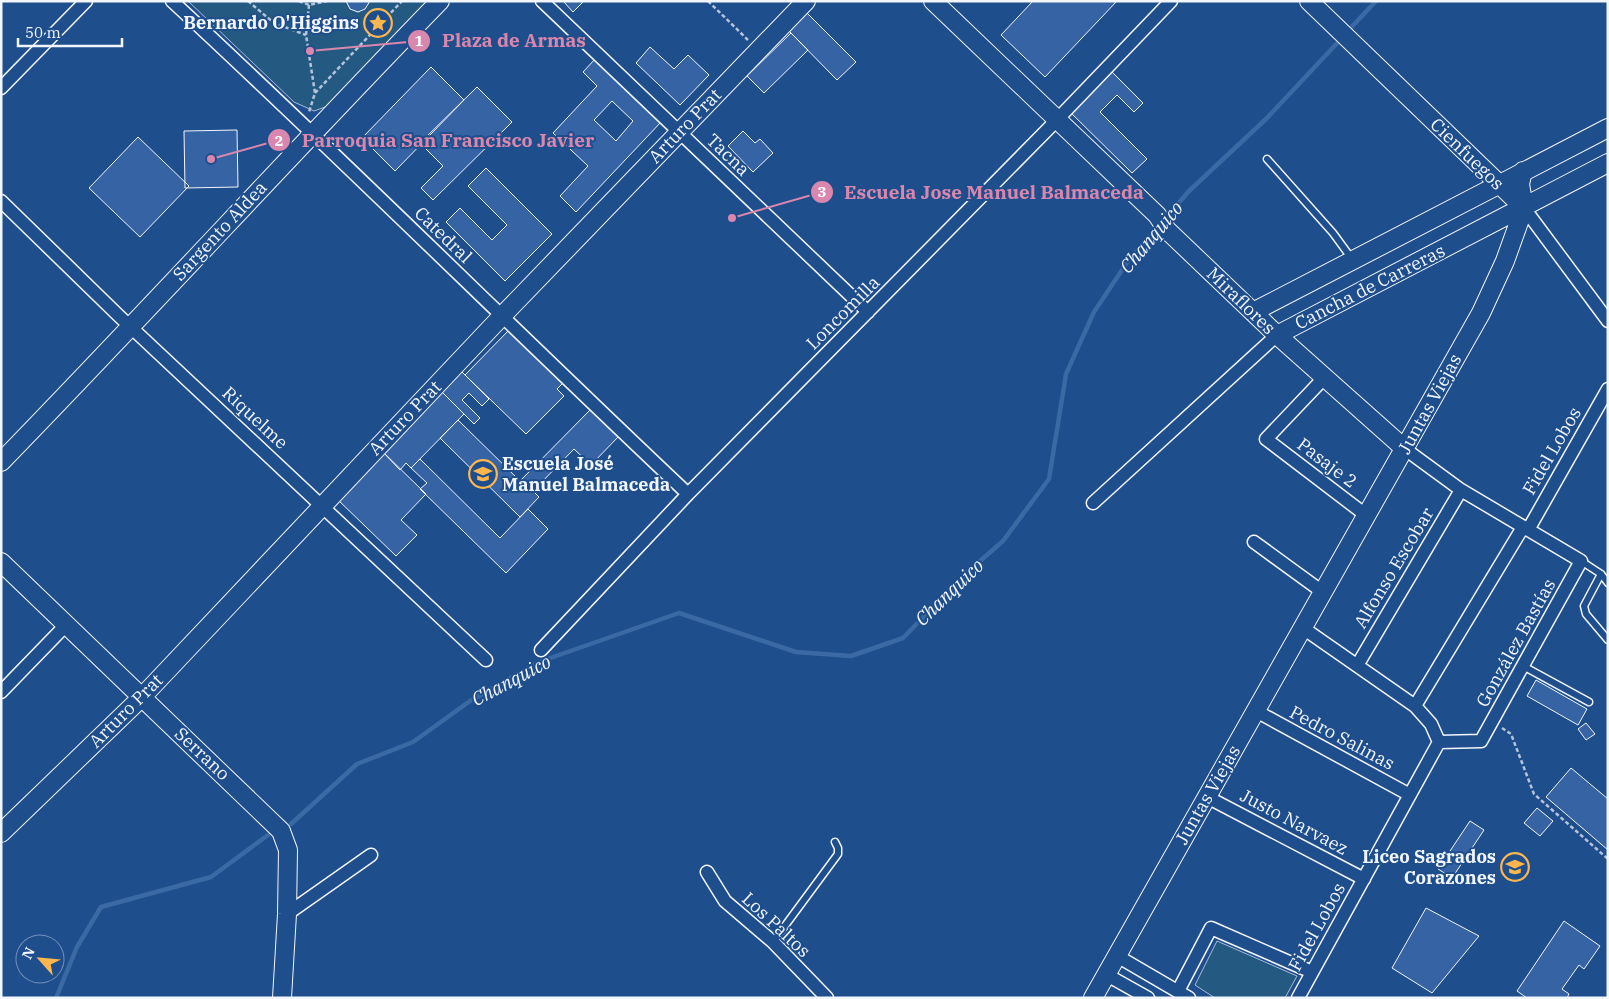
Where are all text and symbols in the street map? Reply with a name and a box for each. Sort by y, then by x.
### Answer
place icon: Bernardo O'Higgins [363,8,393,38]
place label: Bernardo O'Higgins [183,11,359,34]
scale bar [18,15,121,47]
text: 50 m [25,23,61,42]
callout: Plaza de Armas [407,24,596,58]
text: Plaza de Armas [442,28,586,52]
text: 1 [414,31,424,50]
street label: Arturo Prat [643,83,726,168]
street label: Cienfuegos [1426,113,1509,195]
callout: Parroquia San Francisco Javier [267,123,604,157]
text: Parroquia San Francisco Javier [302,128,595,152]
street label: Tacna [702,128,755,181]
text: 2 [274,131,284,150]
callout: Escuela Jose Manuel Balmaceda [809,175,1154,209]
street label: Sargento Aldea [168,176,272,285]
text: Escuela Jose Manuel Balmaceda [844,180,1144,204]
text: 3 [817,182,827,201]
water label: Chanquico [1114,196,1188,278]
street label: Catedral [410,202,477,268]
street label: Cancha de Carreras [1291,239,1449,334]
street label: Miraflores [1202,262,1281,339]
street label: Loncomilla [801,271,885,354]
street label: Juntas Viejas [1393,350,1467,458]
street label: Arturo Prat [363,375,446,460]
street label: Riquelme [218,381,293,454]
street label: Fidel Lobos [1517,403,1586,499]
street label: Pasaje 2 [1293,433,1362,493]
place label: Escuela José Manuel Balmaceda [502,452,670,496]
school or university icon: Escuela José Manuel Balmaceda [468,459,498,489]
street label: Alfonso Escobar [1349,503,1439,632]
water label: Chanquico [910,553,988,631]
street label: González Bastías [1471,575,1560,711]
water label: Chanquico [467,649,555,711]
street label: Arturo Prat [84,669,167,752]
street label: Pedro Salinas [1286,700,1399,775]
street label: Serrano [170,722,235,785]
street label: Juntas Viejas [1170,741,1245,849]
street label: Justo Narvaez [1236,784,1352,860]
place label: Liceo Sagrados Corazones [1362,845,1496,889]
school or university icon: Liceo Sagrados Corazones [1500,852,1530,882]
street label: Fidel Lobos [1283,879,1350,975]
street label: Los Paltos [737,887,815,962]
north arrow [15,934,65,984]
text: N [18,944,39,962]

